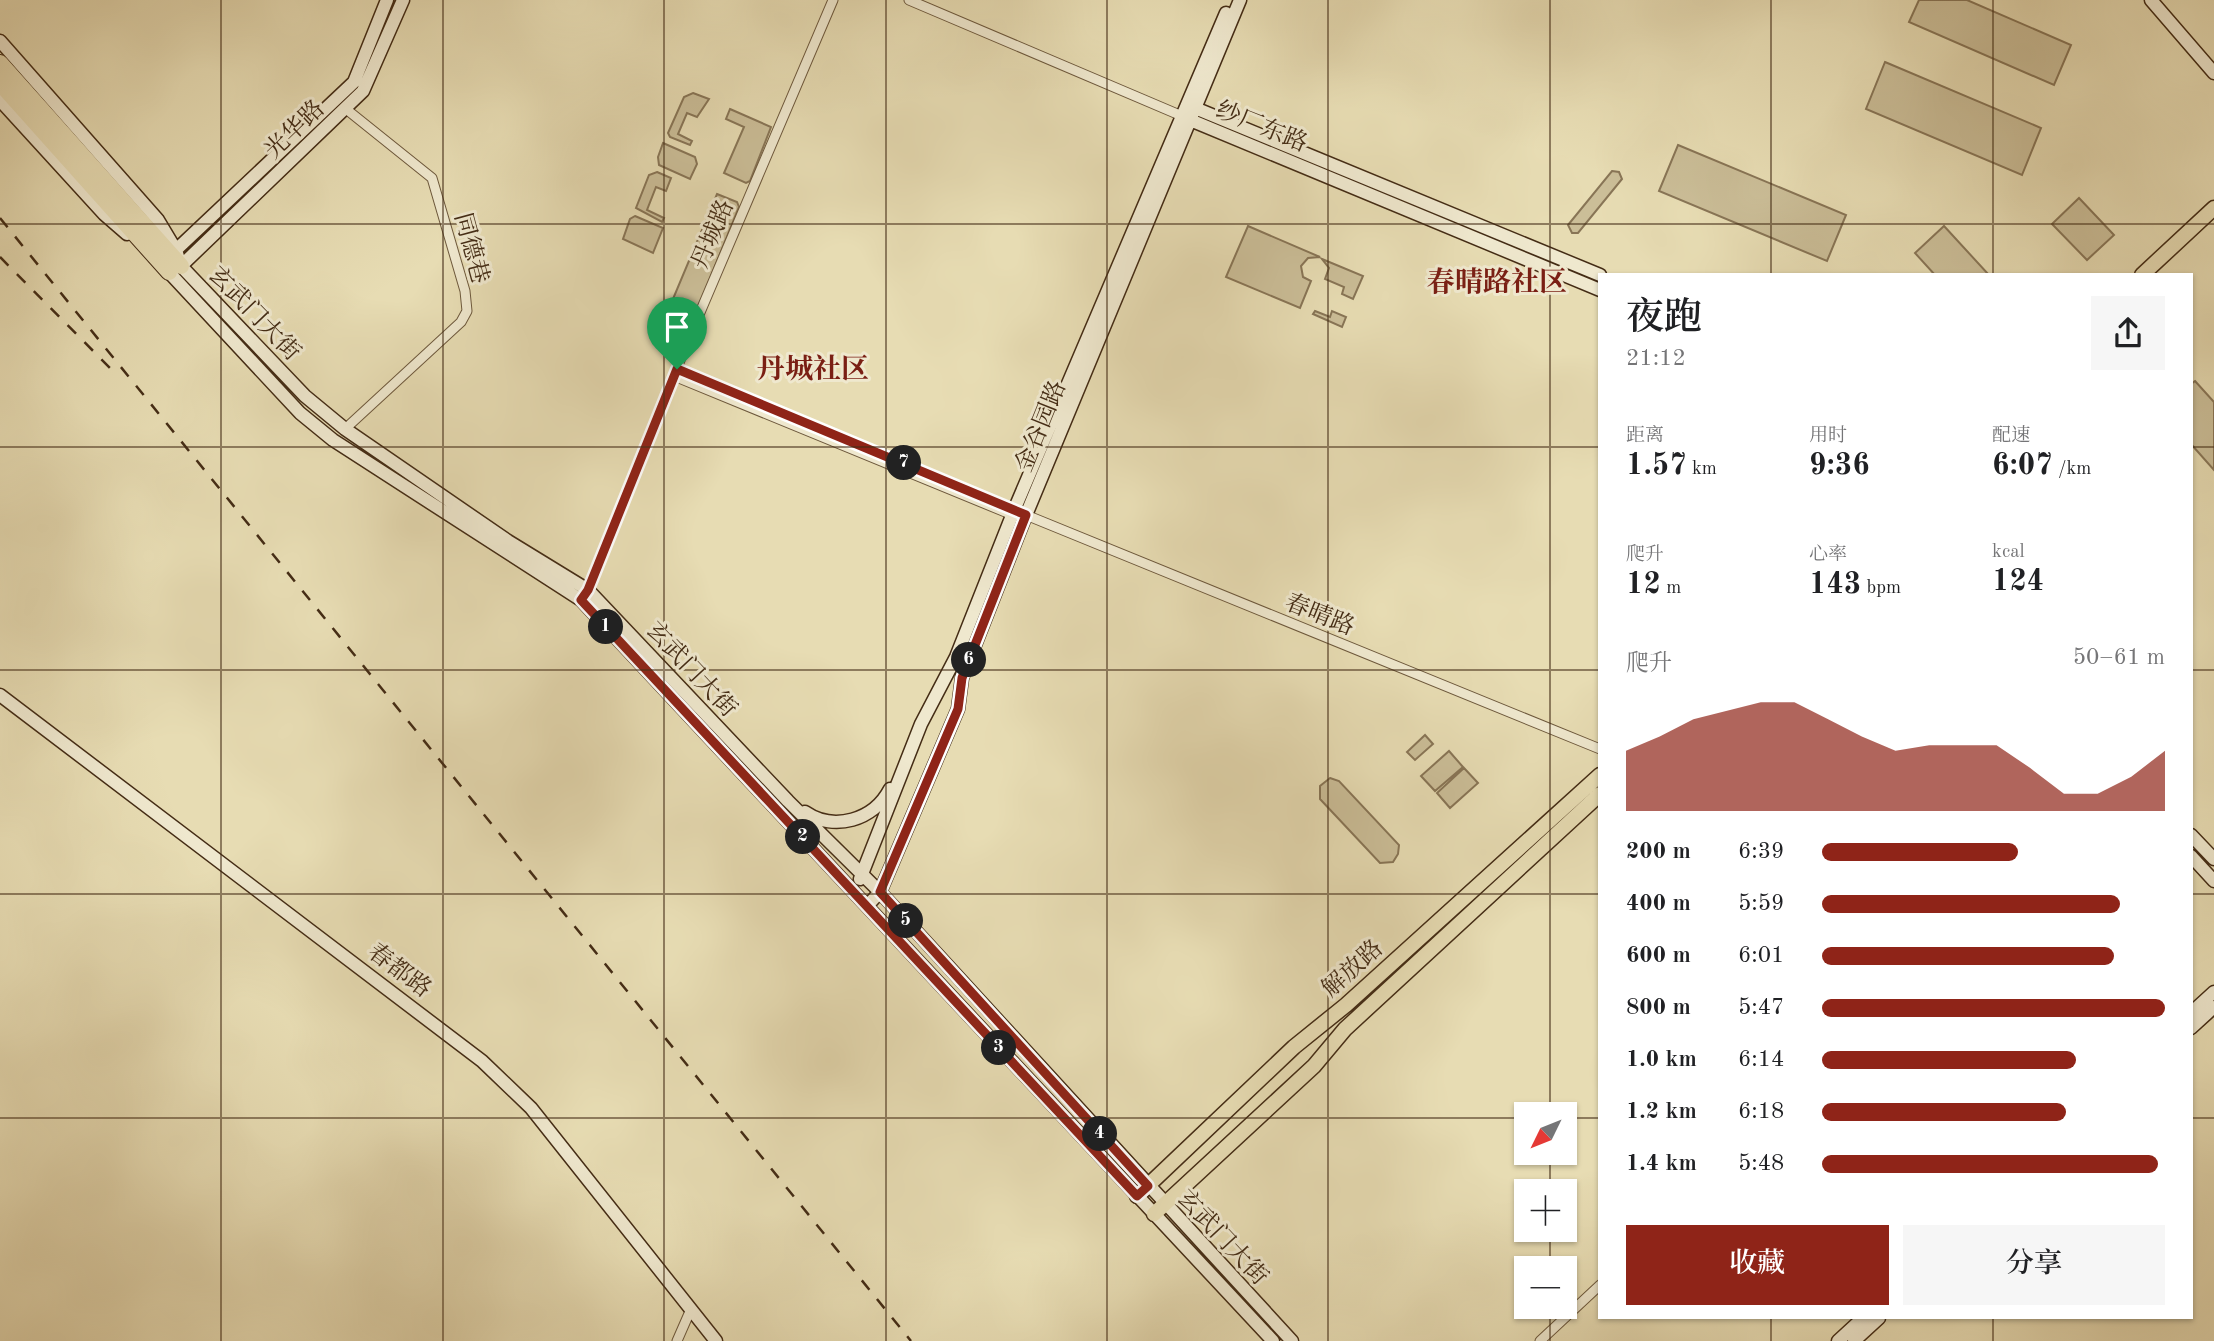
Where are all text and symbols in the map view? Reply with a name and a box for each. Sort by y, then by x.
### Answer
street label: 光华路 [259,95,330,164]
street label: 纱厂东路 [1212,96,1311,157]
street label: 丹城路 [686,196,739,273]
street label: 同德巷 [449,210,494,286]
street label: 玄武门大街 [203,261,306,366]
district label: 春晴路社区 [1427,267,1567,298]
button: share [2091,296,2165,370]
pin [647,297,707,369]
text: 夜跑 [1626,300,1702,338]
icon: arrive [658,308,696,346]
text: 21:12 [1626,347,1686,370]
district label: 丹城社区 [757,354,869,385]
street label: 金谷园路 [1010,377,1071,476]
text: 距离 [1626,427,1664,446]
text: 用时 [1809,427,1847,446]
text: 配速 [1992,427,2030,446]
pin: 7 [886,446,922,480]
text: 1.57 [1626,451,1687,481]
text: 9:36 [1809,451,1870,481]
text: 6:07 [1992,451,2053,481]
text: 7 [898,453,909,472]
text: km [1687,460,1717,479]
text: /km [2053,460,2091,479]
text: kcal [1992,543,2025,562]
text: 爬升 [1626,546,1664,565]
text: 心率 [1809,546,1847,565]
text: 124 [1992,567,2044,597]
text: 12 [1626,570,1661,600]
text: 143 [1809,570,1861,600]
text: m [1661,579,1681,598]
text: bpm [1861,579,1901,598]
street label: 春晴路 [1281,588,1358,640]
pin: 1 [588,610,624,644]
street label: 玄武门大街 [641,616,742,722]
text: 1 [600,617,611,636]
pin: 6 [951,642,986,678]
text: 50–61 m [2073,646,2165,669]
text: 6 [963,650,974,669]
text: 爬升 [1626,652,1672,675]
pin: 2 [786,820,820,854]
text: 2 [797,827,808,846]
text: 200 m [1626,840,1691,863]
text: 6:39 [1738,840,1784,863]
text: 400 m [1626,892,1691,915]
text: 5:59 [1738,892,1784,915]
pin: 5 [888,904,923,939]
text: 5 [900,911,911,930]
street label: 解放路 [1317,934,1388,1002]
street label: 春都路 [363,938,437,1003]
text: 600 m [1626,944,1691,967]
text: 6:01 [1738,944,1784,967]
text: 800 m [1626,996,1691,1019]
text: 5:47 [1738,996,1784,1019]
pin: 3 [982,1030,1016,1066]
text: 3 [993,1038,1004,1057]
text: 1.0 km [1626,1048,1697,1071]
text: 6:14 [1738,1048,1784,1071]
text: 1.2 km [1626,1100,1697,1123]
text: 6:18 [1738,1100,1784,1123]
north arrow [1514,1102,1577,1166]
map controls [1514,1102,1577,1319]
pin: 4 [1082,1116,1118,1152]
text: 4 [1094,1124,1105,1143]
text: 1.4 km [1626,1152,1697,1175]
text: 5:48 [1738,1152,1784,1175]
button: + [1514,1179,1577,1242]
street label: 玄武门大街 [1172,1184,1273,1290]
button: 收藏 [1626,1225,1889,1305]
button: 分享 [1903,1225,2165,1305]
button: − [1514,1256,1577,1319]

